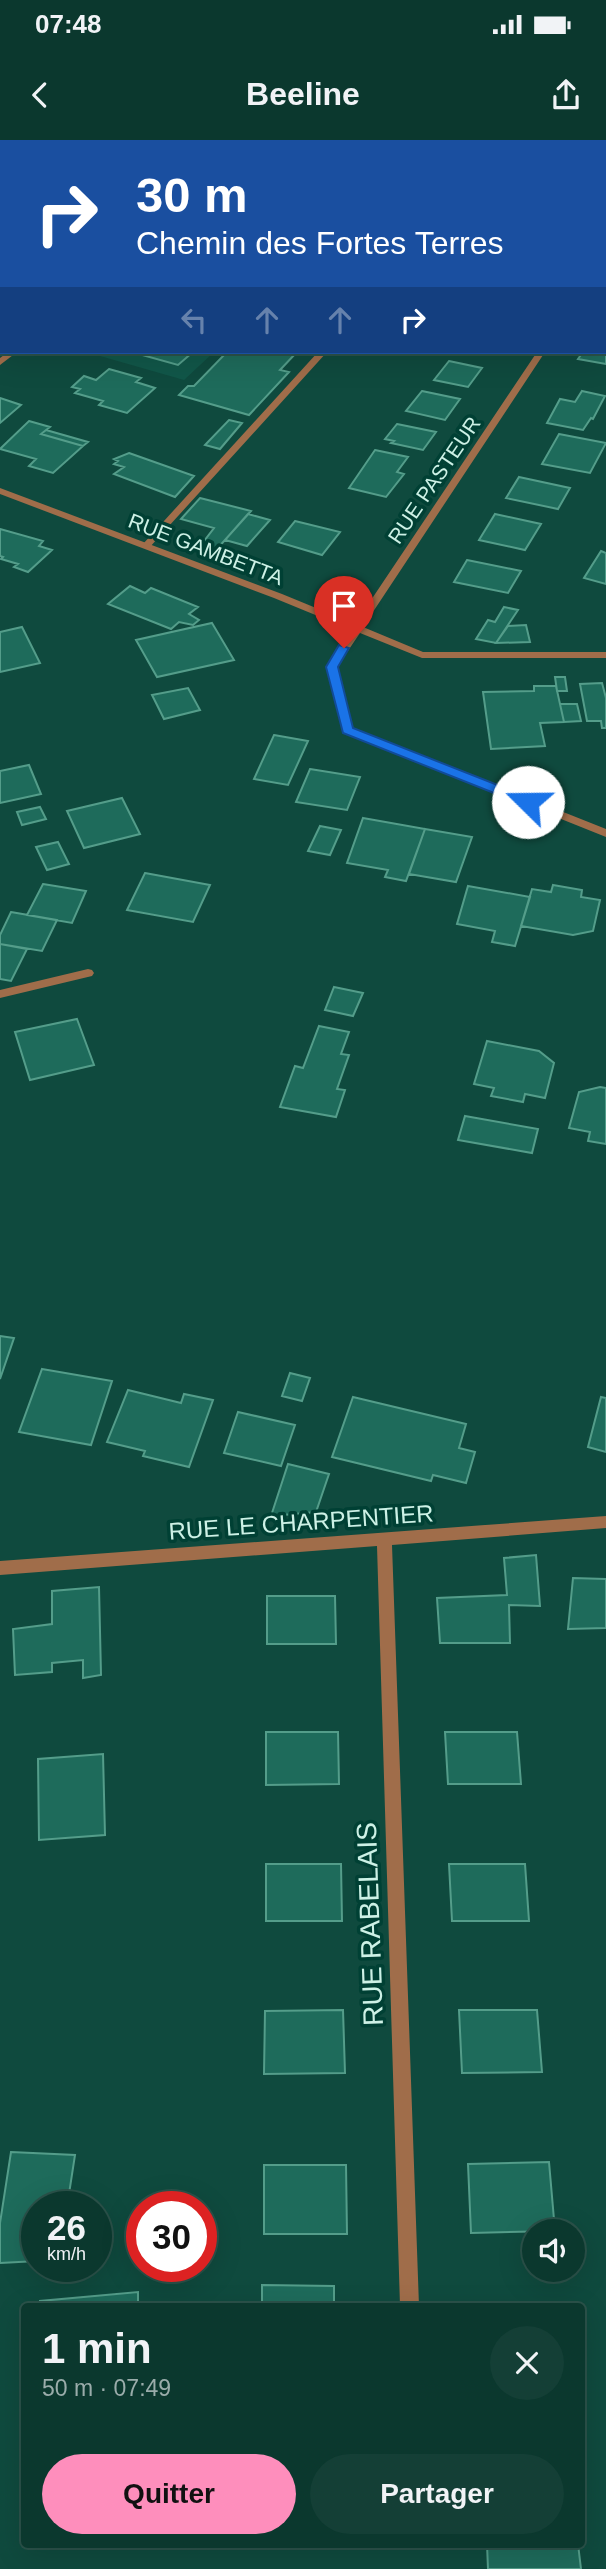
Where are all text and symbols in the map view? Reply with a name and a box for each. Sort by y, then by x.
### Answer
text: 07:48 [35,9,102,39]
icon: back [21,76,59,114]
text: Beeline [246,76,360,112]
icon: share [547,76,585,114]
icon: right [21,168,112,259]
text: 30 m [136,168,248,222]
text: Chemin des Fortes Terres [136,225,504,261]
icon: left [175,301,213,339]
icon: ahead [248,301,286,339]
icon: ahead [321,301,359,339]
icon: right [394,301,432,339]
street label: RUE PASTEUR [383,412,485,548]
street label: RUE GAMBETTA [125,509,287,589]
pin [314,576,374,648]
icon: arrive [325,587,363,625]
position arrow [491,765,565,839]
street label: RUE LE CHARPENTIER [168,1499,434,1545]
street label: RUE RABELAIS [351,1822,389,2026]
speed limit sign: 30 [126,2191,217,2282]
text: 26 [47,2208,86,2247]
map controls [522,2219,585,2282]
button: sound [522,2219,585,2282]
text: km/h [47,2244,86,2264]
text: 1 min [42,2325,152,2372]
button: close [490,2326,564,2400]
text: 50 m · 07:49 [42,2375,171,2401]
button: Quitter [42,2454,296,2534]
button: Partager [310,2454,564,2534]

